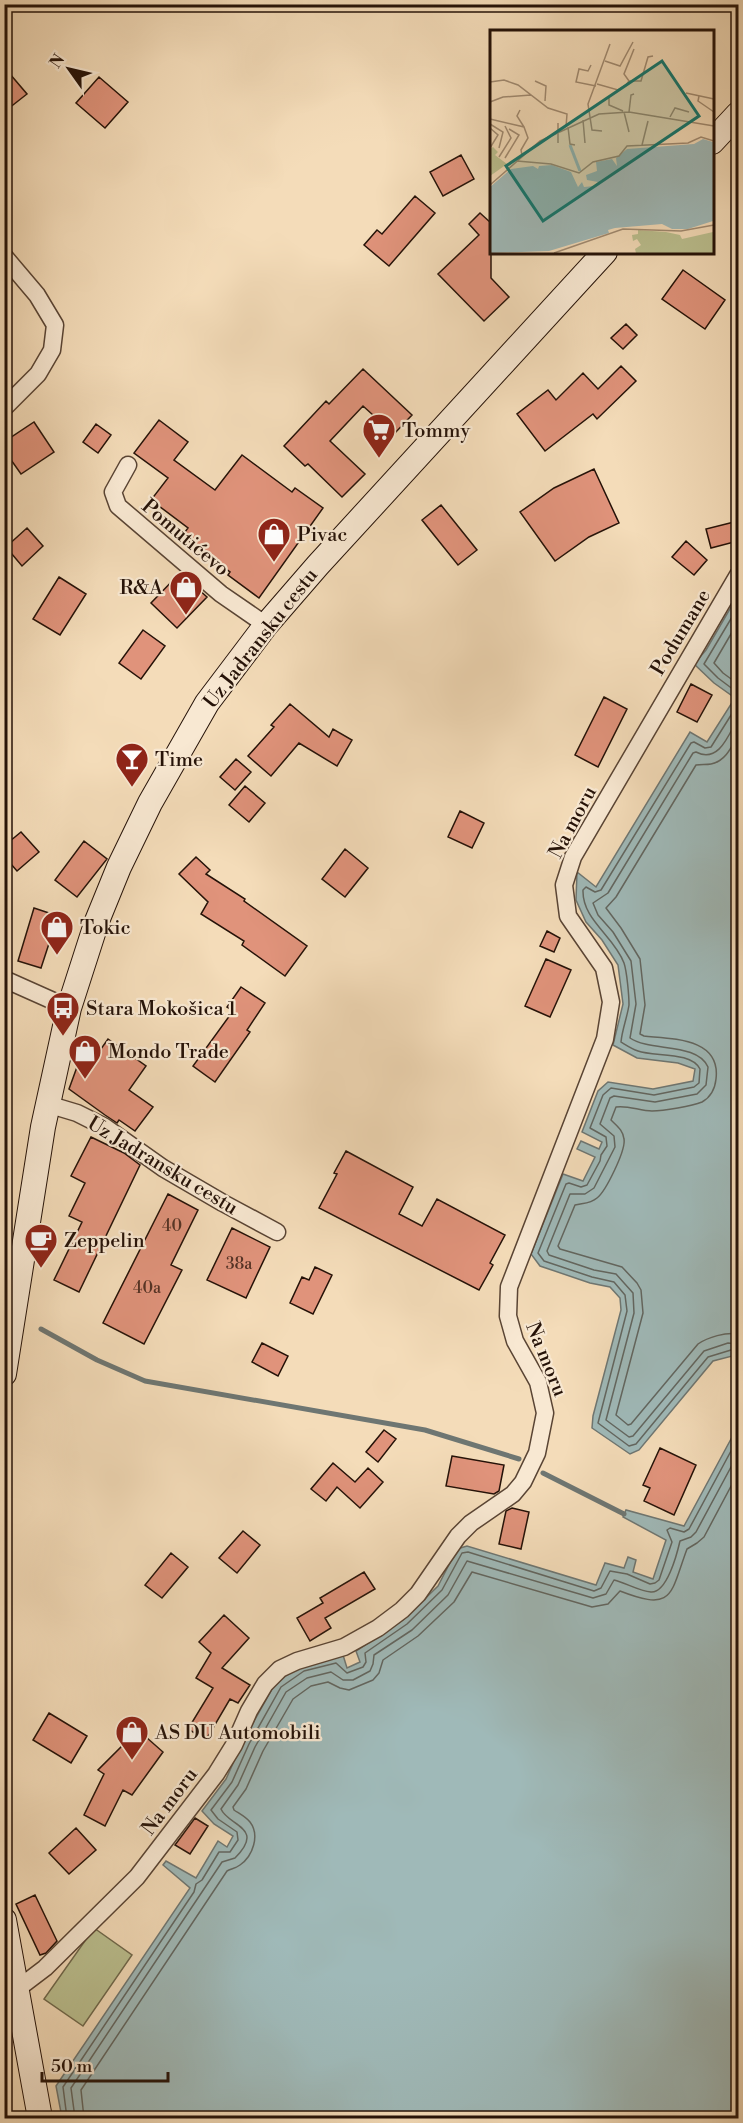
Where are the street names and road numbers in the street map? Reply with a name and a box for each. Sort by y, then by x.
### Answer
street label: Pomutićevo [136,494,234,582]
street label: Uz Jadransku cestu [199,563,324,714]
street label: Podumane [646,585,717,680]
street label: Na moru [544,782,603,863]
street label: Uz Jadransku cestu [82,1111,243,1221]
street label: Na moru [519,1319,572,1401]
street label: Na moru [137,1763,204,1841]

